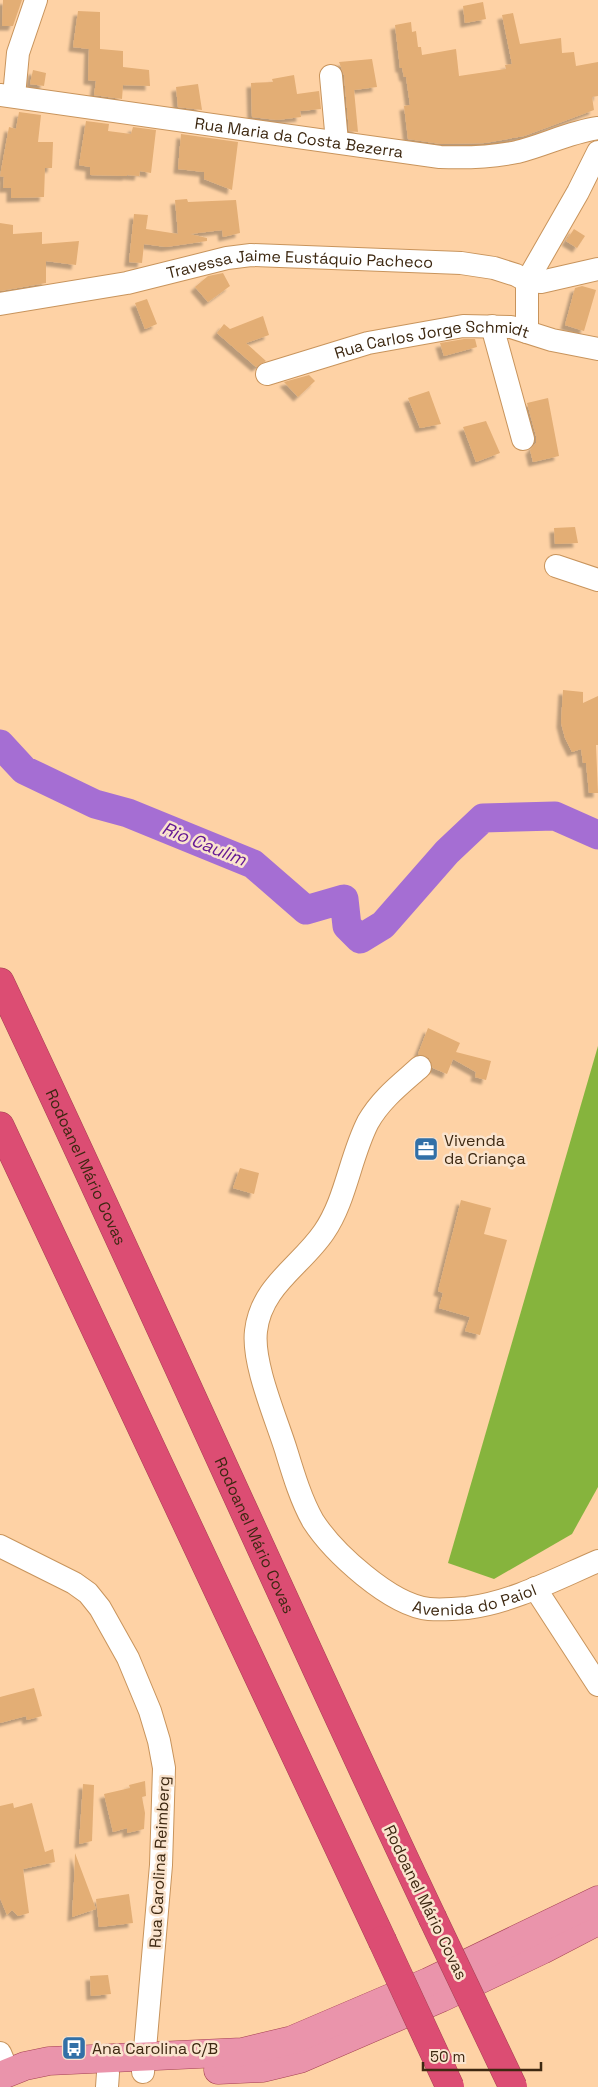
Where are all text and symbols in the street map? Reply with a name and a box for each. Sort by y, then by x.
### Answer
street label: Rua Maria da Costa Bezerra [193,113,405,163]
street label: Travessa Jaime Eustáquio Pacheco [164,245,434,284]
street label: Rua Carlos Jorge Schmidt [332,316,532,364]
water label: Rio Caulim [159,816,250,871]
street label: Rodoanel Mário Covas [41,1086,131,1248]
place label: Vivenda da Criança [444,1130,526,1169]
office icon: Vivenda da Criança [413,1136,439,1162]
street label: Rodoanel Mário Covas [210,1454,299,1617]
street label: Avenida do Paiol [410,1579,539,1620]
street label: Rua Carolina Reimberg [145,1775,174,1949]
street label: Rodoanel Mário Covas [379,1821,472,1983]
bus stop icon: Ana Carolina C/B [61,2035,87,2061]
place label: Ana Carolina C/B [92,2038,218,2059]
scale bar [423,2040,540,2072]
text: 50 m [430,2047,465,2066]

